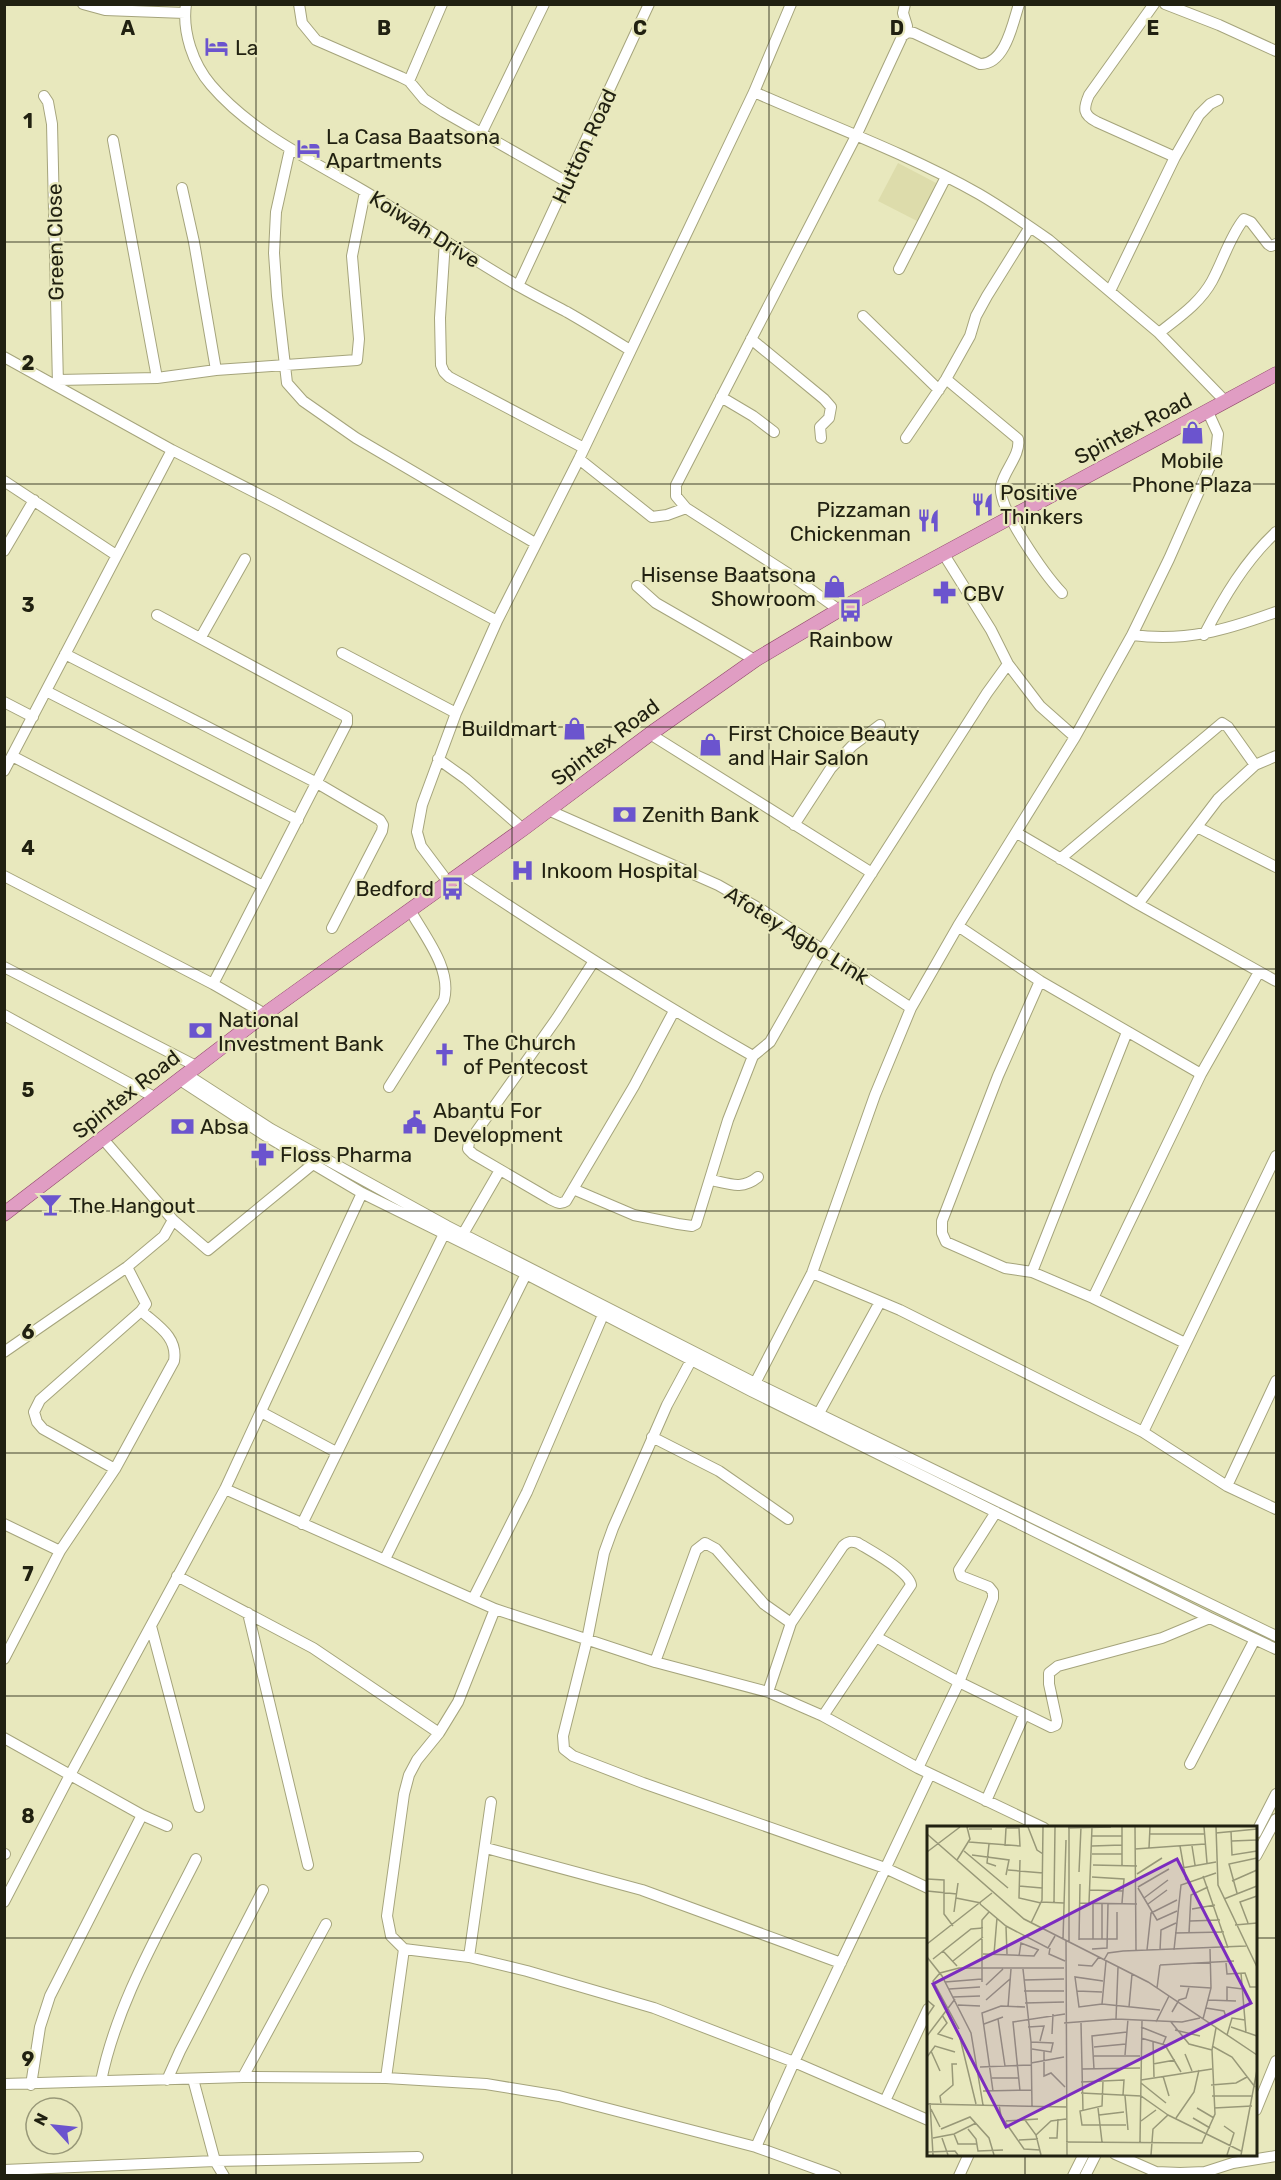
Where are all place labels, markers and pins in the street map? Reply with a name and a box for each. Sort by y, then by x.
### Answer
hotel icon: La [204,34,230,60]
place label: La [235,35,258,60]
place label: La Casa Baatsona Apartments [326,124,500,173]
hotel icon: La Casa Baatsona Apartments [295,135,321,161]
shop icon: Mobile Phone Plaza [1179,419,1205,445]
place label: Mobile Phone Plaza [1132,448,1252,497]
place label: Positive Thinkers [1000,480,1083,529]
restaurant icon: Positive Thinkers [969,491,995,517]
place label: Pizzaman Chickenman [790,497,911,546]
restaurant icon: Pizzaman Chickenman [916,508,942,534]
place label: Hisense Baatsona Showroom [641,562,816,611]
shop icon: Hisense Baatsona Showroom [821,573,847,599]
pharmacy icon: CBV [932,580,958,606]
place label: CBV [963,581,1005,606]
bus stop icon: Rainbow [838,598,864,624]
place label: Rainbow [809,627,893,652]
shop icon: Buildmart [562,715,588,741]
place label: Buildmart [461,716,557,741]
place label: First Choice Beauty and Hair Salon [728,721,920,770]
shop icon: First Choice Beauty and Hair Salon [697,732,723,758]
bank icon: Zenith Bank [611,801,637,827]
place label: Zenith Bank [642,802,759,827]
hospital icon: Inkoom Hospital [510,857,536,883]
place label: Inkoom Hospital [541,858,698,883]
bus stop icon: Bedford [439,875,465,901]
place label: Bedford [356,876,434,901]
place label: National Investment Bank [218,1007,384,1056]
bank icon: National Investment Bank [187,1018,213,1044]
place label: The Church of Pentecost [463,1030,588,1079]
church icon: The Church of Pentecost [432,1041,458,1067]
place label: Abantu For Development [433,1098,563,1147]
public building icon: Abantu For Development [402,1109,428,1135]
bank icon: Absa [169,1113,195,1139]
place label: Absa [200,1114,249,1139]
pharmacy icon: Floss Pharma [249,1141,275,1167]
place label: Floss Pharma [280,1142,412,1167]
bar icon: The Hangout [38,1192,64,1218]
place label: The Hangout [69,1193,195,1218]

